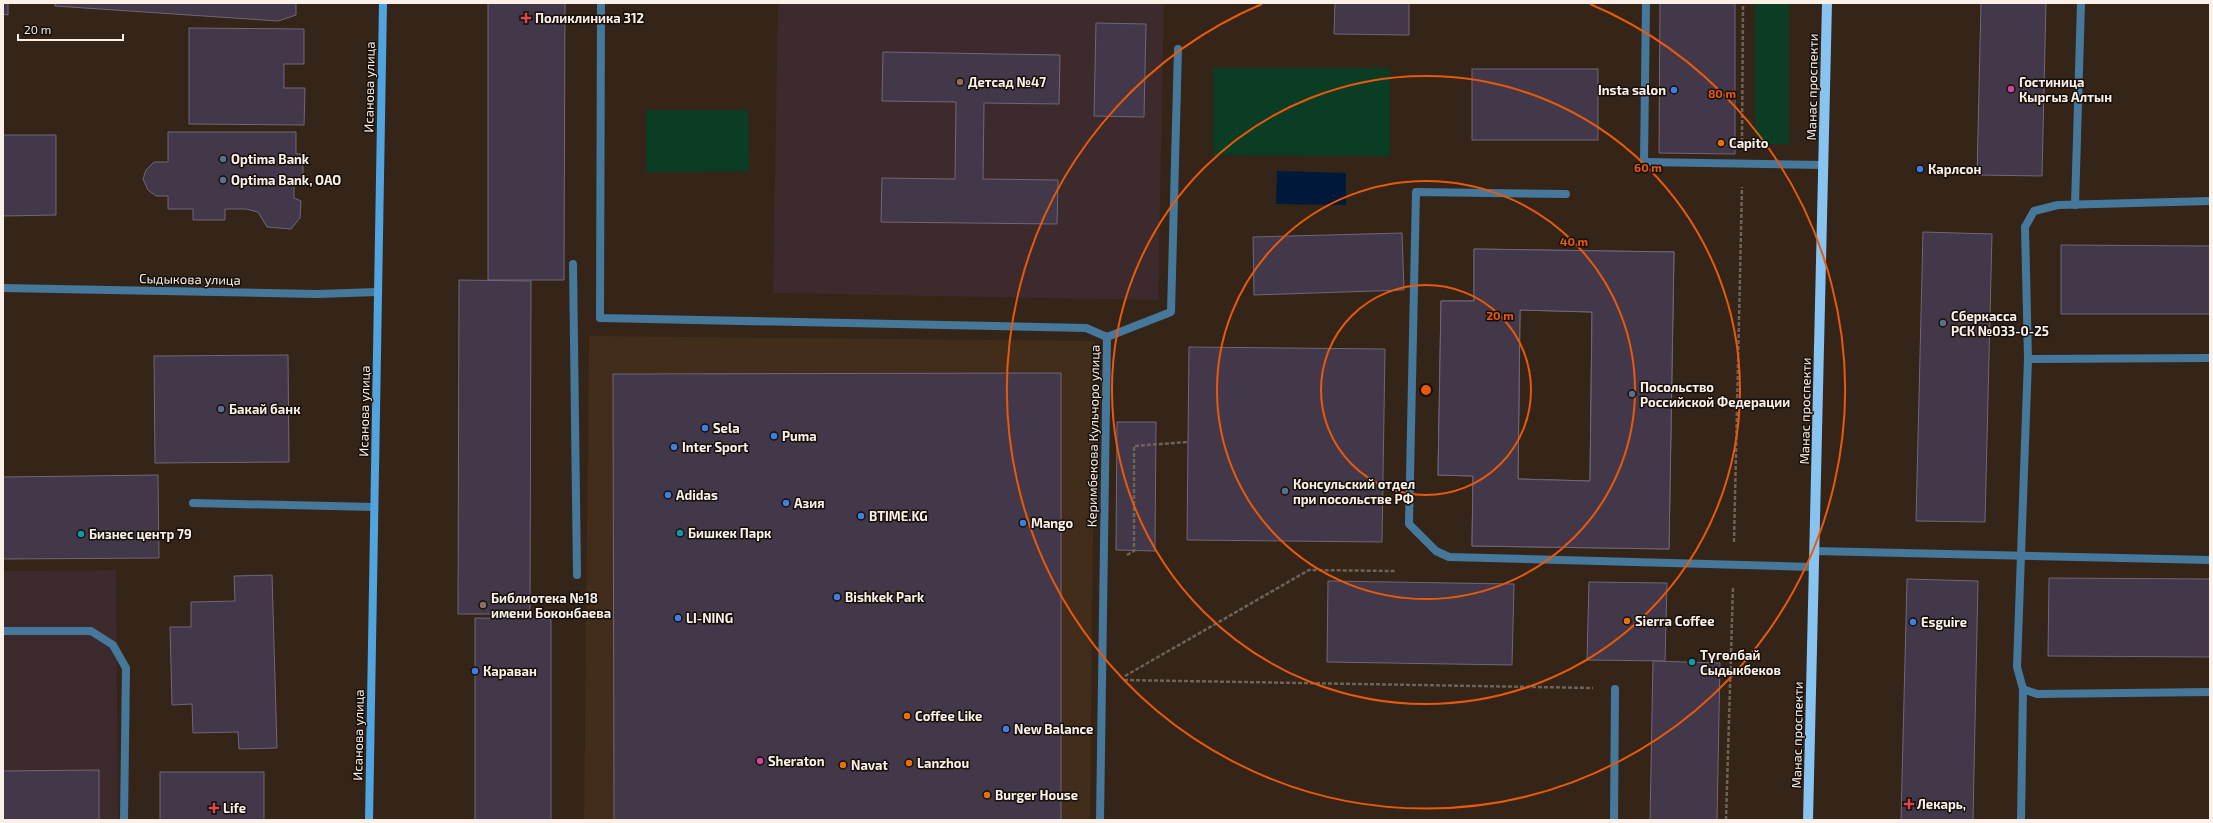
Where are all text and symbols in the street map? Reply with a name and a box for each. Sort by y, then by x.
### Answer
place label: Поликлиника 312 [535,10,644,26]
marker: Поликлиника 312 [520,12,532,24]
scale bar [18,16,123,42]
text: 20 m [24,22,51,36]
street label: Манас проспекти [1803,33,1821,141]
street label: Исанова улица [360,41,378,133]
place label: Детсад №47 [968,74,1046,90]
place label: Гостиница Кыргыз Алтын [2019,74,2112,105]
marker: Детсад №47 [955,77,965,87]
place label: Insta salon [1598,82,1666,98]
marker: Гостиница Кыргыз Алтын [2006,84,2016,94]
marker: Insta salon [1669,85,1679,95]
text: 80 m [1708,86,1736,100]
place label: Capito [1729,135,1769,151]
marker: Capito [1716,138,1726,148]
place label: Optima Bank [231,151,310,167]
marker: Optima Bank [218,154,228,164]
text: 60 m [1634,160,1662,174]
place label: Карлсон [1928,161,1982,177]
marker: Карлсон [1915,164,1925,174]
place label: Optima Bank, ОАО [231,172,341,188]
marker: Optima Bank, ОАО [218,175,228,185]
text: 40 m [1560,234,1588,248]
street label: Сыдыкова улица [139,270,241,288]
text: 20 m [1486,308,1514,322]
place label: Сберкасса РСК №033-0-25 [1951,308,2049,339]
marker: Сберкасса РСК №033-0-25 [1938,318,1948,328]
street label: Керимбекова Кульчоро улица [1083,345,1103,527]
street label: Манас проспекти [1796,357,1814,465]
street label: Исанова улица [355,365,373,457]
place label: Посольство Российской Федерации [1640,379,1790,410]
centre of rings [1419,383,1433,397]
marker: Посольство Российской Федерации [1627,389,1637,399]
place label: Бакай банк [229,401,301,417]
marker: Бакай банк [216,404,226,414]
place label: Sela [713,420,740,436]
marker: Sela [700,423,710,433]
place label: Puma [782,428,817,444]
marker: Puma [769,431,779,441]
place label: Inter Sport [682,439,749,455]
marker: Inter Sport [669,442,679,452]
place label: Консульский отдел при посольстве РФ [1293,476,1415,507]
marker: Консульский отдел при посольстве РФ [1280,486,1290,496]
place label: Adidas [676,487,718,503]
marker: Adidas [663,490,673,500]
place label: Азия [794,495,824,511]
marker: Азия [781,498,791,508]
place label: BTIME.KG [869,508,928,524]
marker: BTIME.KG [856,511,866,521]
place label: Mango [1031,515,1074,531]
marker: Mango [1018,518,1028,528]
place label: Бишкек Парк [688,525,772,541]
place label: Бизнес центр 79 [89,526,192,542]
marker: Бишкек Парк [675,528,685,538]
marker: Бизнес центр 79 [76,529,86,539]
place label: Bishkek Park [845,589,925,605]
place label: Библиотека №18 имени Боконбаева [491,590,611,621]
marker: Bishkek Park [832,592,842,602]
marker: Библиотека №18 имени Боконбаева [478,600,488,610]
place label: LI-NING [686,610,733,626]
marker: LI-NING [673,613,683,623]
place label: Sierra Coffee [1635,613,1715,629]
place label: Esguire [1921,614,1967,630]
marker: Sierra Coffee [1622,616,1632,626]
marker: Esguire [1908,617,1918,627]
place label: Түгөлбай Сыдыкбеков [1700,647,1781,678]
marker: Түгөлбай Сыдыкбеков [1687,657,1697,667]
place label: Караван [483,663,537,679]
marker: Караван [470,666,480,676]
street label: Манас проспекти [1788,681,1806,789]
street label: Исанова улица [349,689,367,781]
place label: Coffee Like [915,708,982,724]
marker: Coffee Like [902,711,912,721]
place label: New Balance [1014,721,1093,737]
marker: New Balance [1001,724,1011,734]
place label: Sheraton [768,753,825,769]
place label: Lanzhou [917,755,969,771]
marker: Sheraton [755,756,765,766]
place label: Navat [851,757,888,773]
marker: Lanzhou [904,758,914,768]
marker: Navat [838,760,848,770]
place label: Burger House [995,787,1078,803]
marker: Burger House [982,790,992,800]
place label: Лекарь, [1917,796,1966,812]
marker: Лекарь, [1904,799,1914,809]
place label: Life [223,800,246,816]
marker: Life [208,802,220,814]

